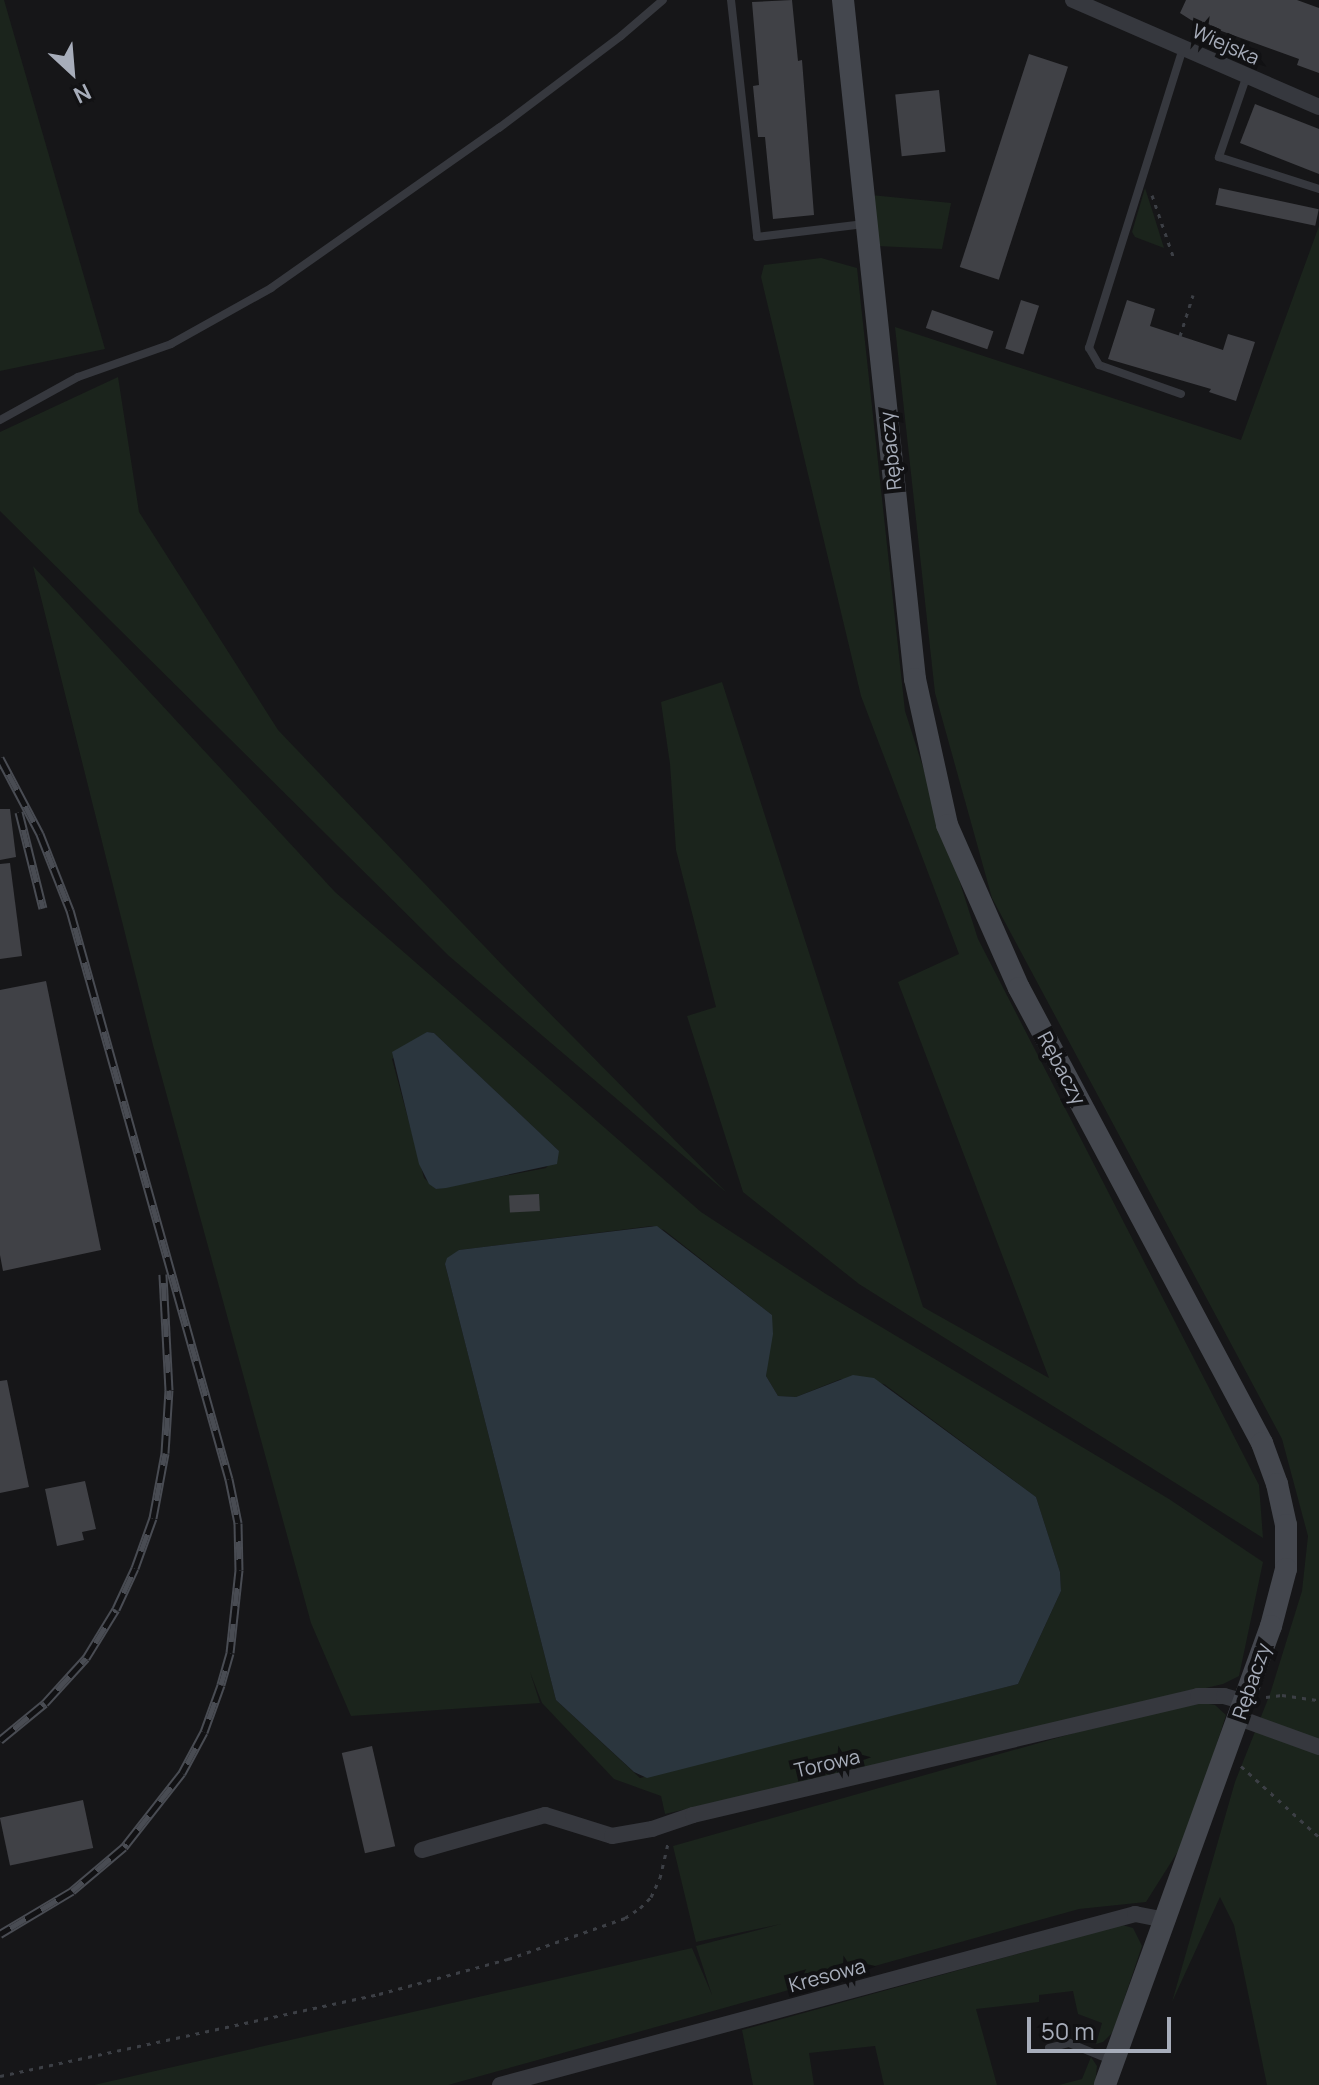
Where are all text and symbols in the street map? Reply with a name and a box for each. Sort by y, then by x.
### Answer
street label: Wiejska [1189,19,1263,69]
north arrow [32,32,112,112]
text: N [69,77,96,111]
street label: Rębaczy [874,410,906,492]
street label: Rębaczy [1033,1027,1091,1109]
street label: Rębaczy [1227,1640,1275,1722]
street label: Torowa [792,1744,862,1782]
street label: Kresowa [786,1953,868,1997]
scale bar [1031,2001,1175,2051]
text: 50 m [1041,2014,1095,2047]

